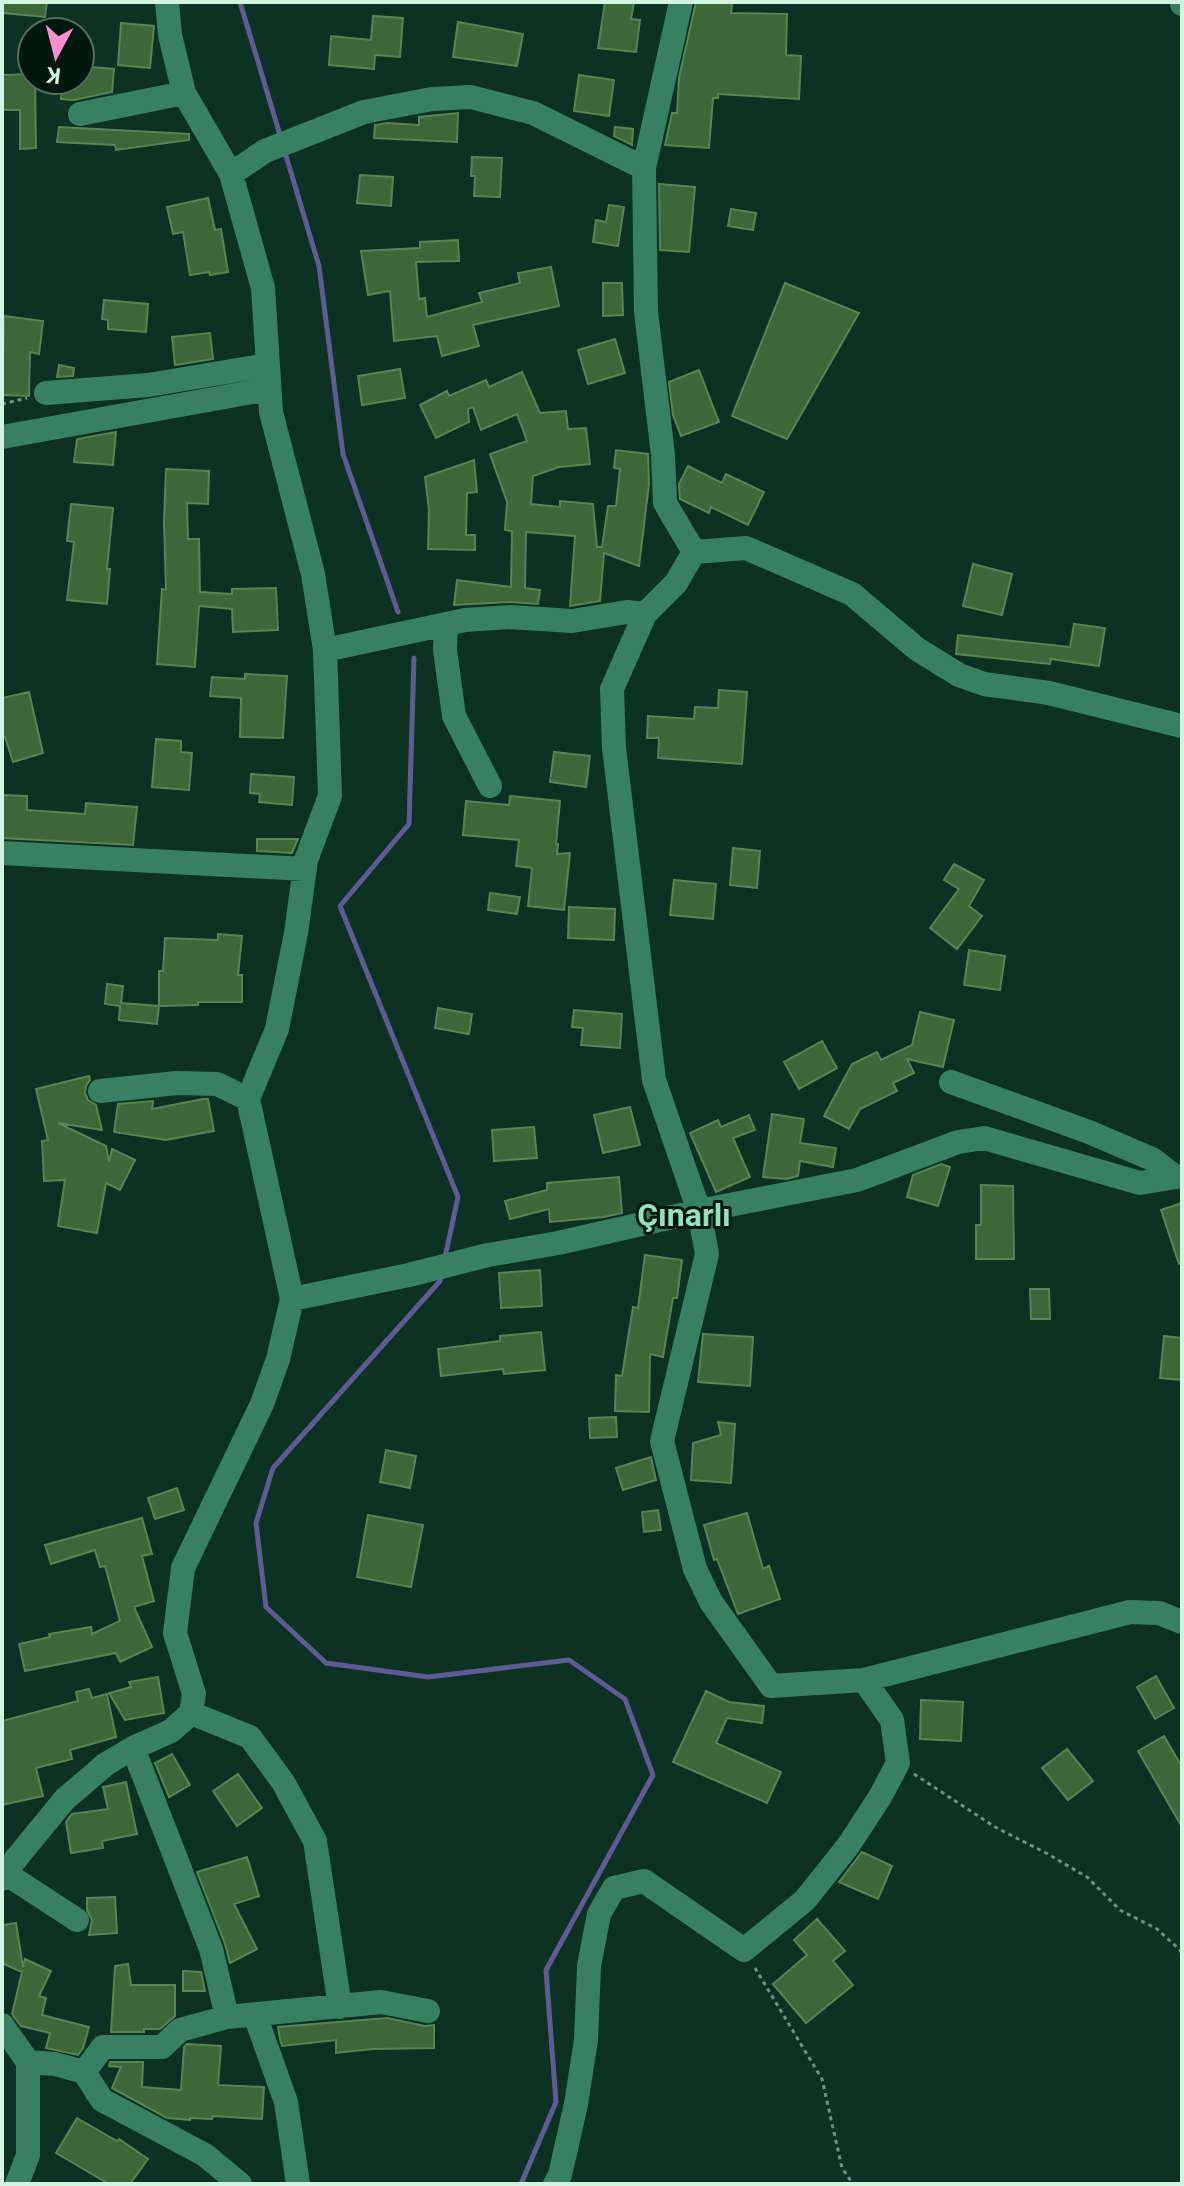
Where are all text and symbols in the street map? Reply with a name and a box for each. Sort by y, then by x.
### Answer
north arrow [16,16,96,96]
text: K [44,62,62,89]
district label: Çınarlı [637,1196,731,1234]

